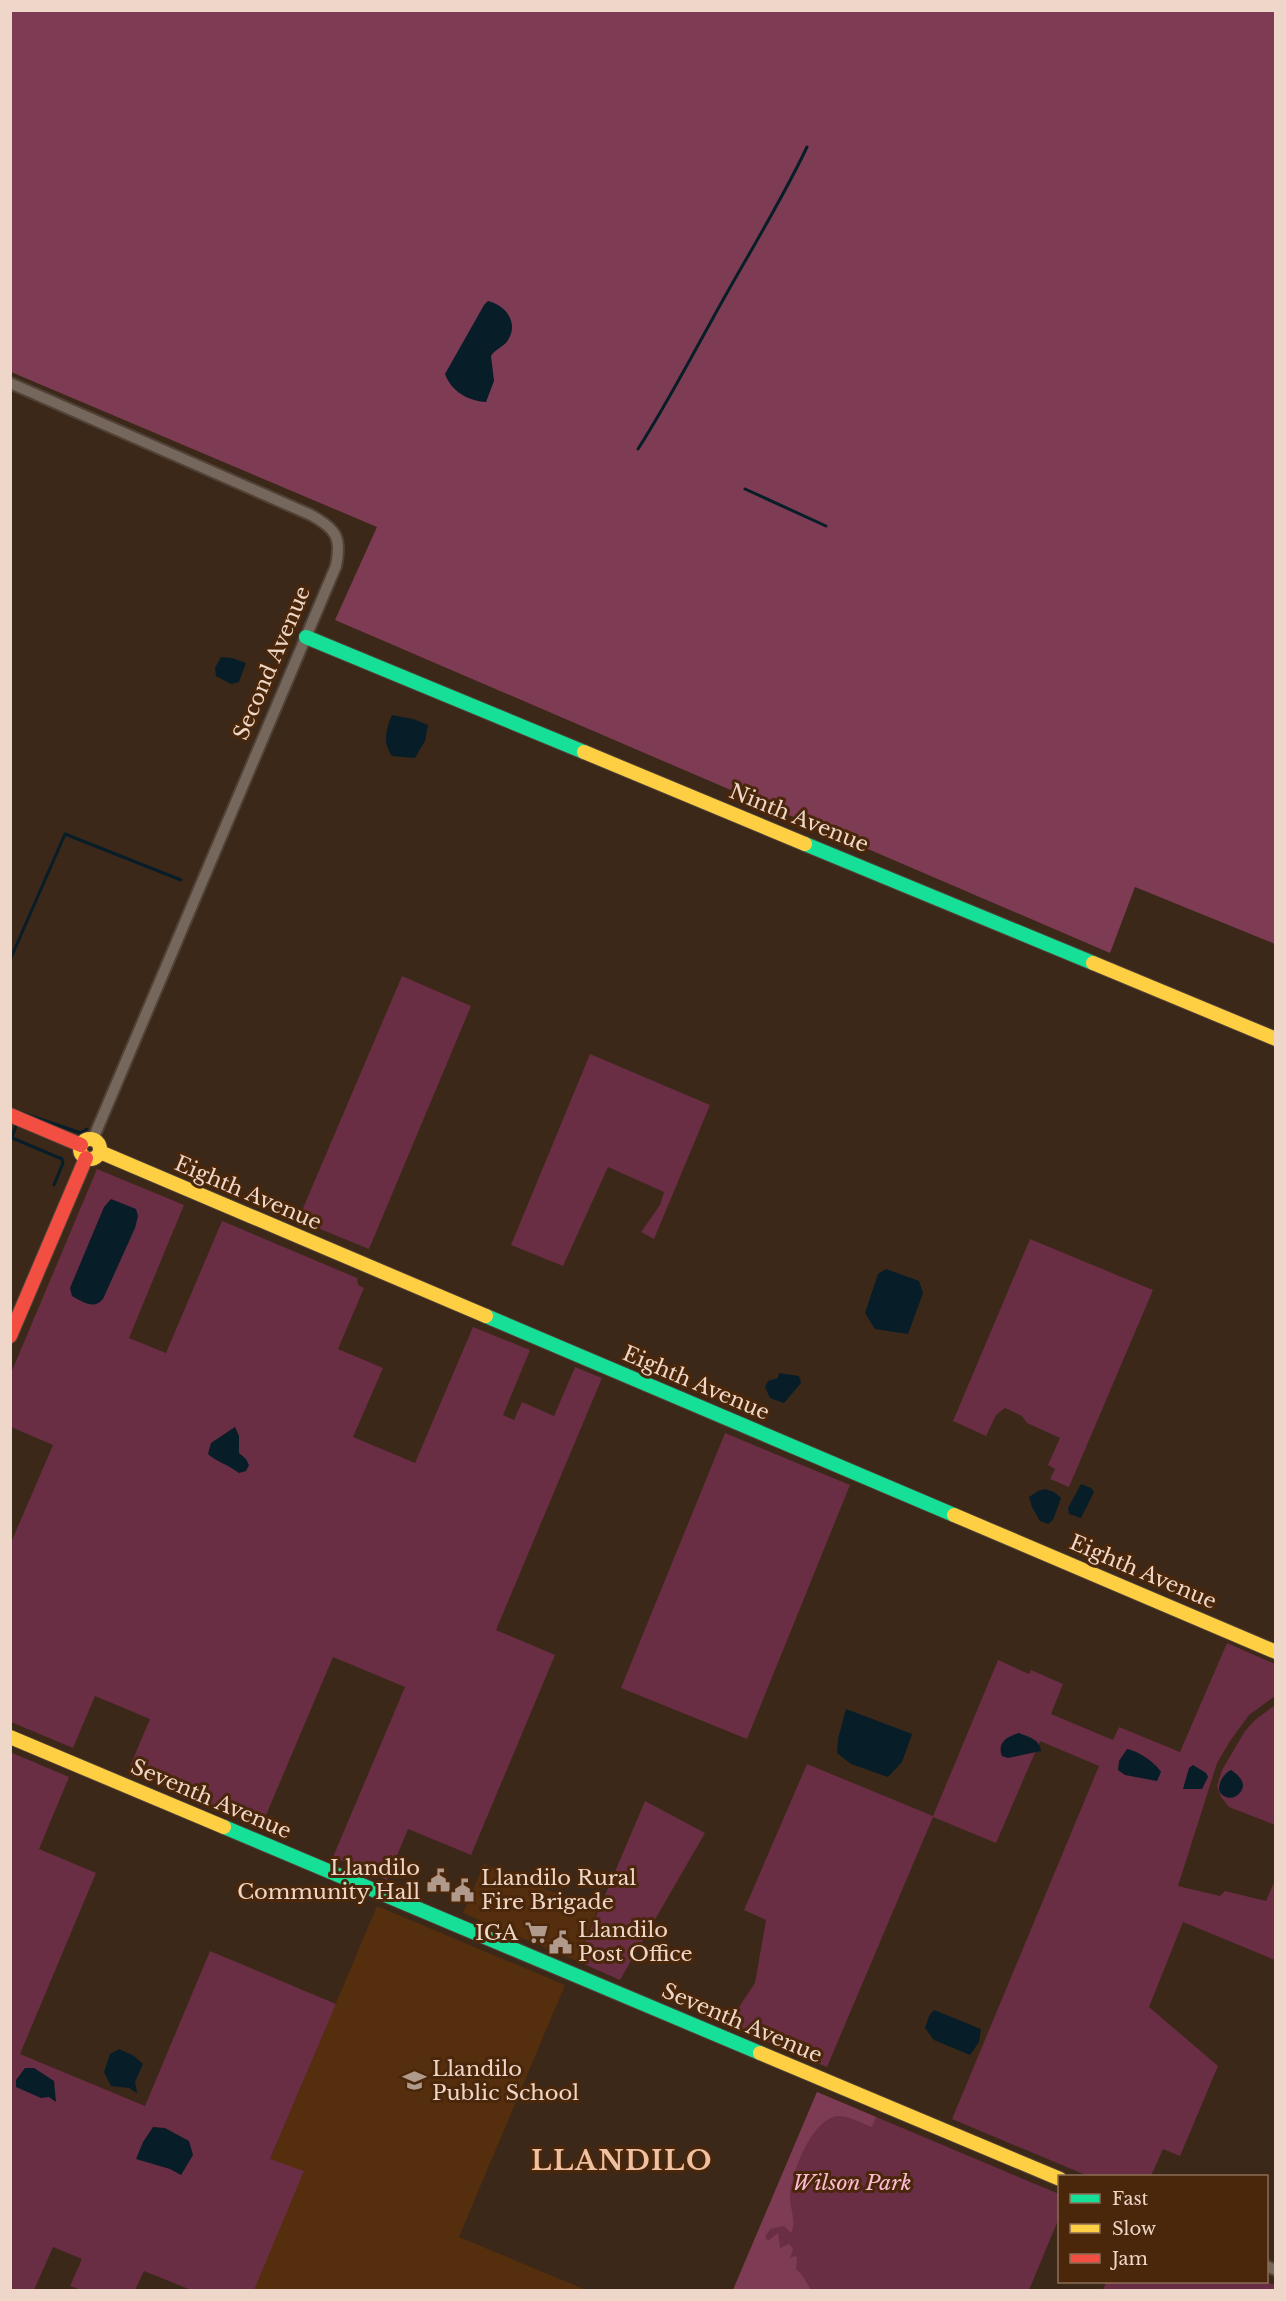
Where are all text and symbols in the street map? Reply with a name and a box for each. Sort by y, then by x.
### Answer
street label: Second Avenue [228,582,316,744]
street label: Ninth Avenue [726,778,872,858]
street label: Eighth Avenue [171,1150,325,1236]
street label: Eighth Avenue [619,1340,773,1426]
street label: Eighth Avenue [1066,1529,1220,1615]
street label: Seventh Avenue [127,1753,295,1845]
place label: Llandilo Community Hall [237,1855,420,1905]
place label: Llandilo Rural Fire Brigade [481,1865,636,1915]
public building icon: Llandilo Community Hall [425,1867,451,1893]
public building icon: Llandilo Rural Fire Brigade [450,1877,476,1903]
place label: Llandilo Post Office [578,1917,693,1967]
place label: IGA [475,1920,519,1946]
supermarket icon: IGA [523,1920,549,1946]
public building icon: Llandilo Post Office [547,1929,573,1955]
street label: Seventh Avenue [658,1977,826,2069]
place label: Llandilo Public School [432,2056,579,2106]
school or university icon: Llandilo Public School [401,2068,427,2094]
district label: LLANDILO [531,2144,713,2177]
park label: Wilson Park [792,2170,912,2196]
legend [1058,2175,1268,2283]
text: Fast [1112,2188,1149,2210]
text: Slow [1112,2218,1157,2240]
text: Jam [1110,2248,1148,2270]

